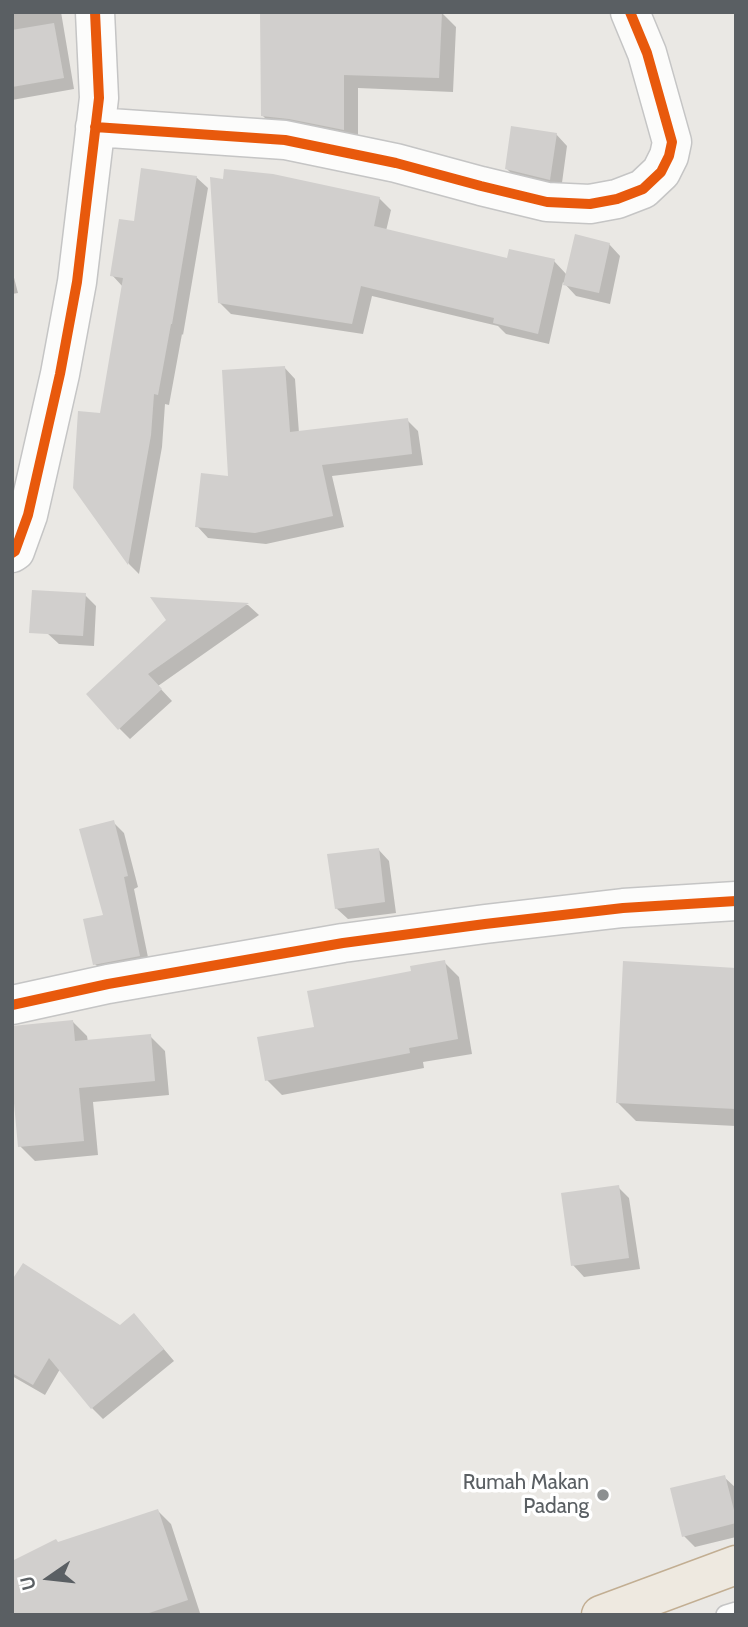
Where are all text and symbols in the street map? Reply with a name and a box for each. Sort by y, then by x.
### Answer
place label: Rumah Makan Padang [463,1470,589,1520]
marker: Rumah Makan Padang [595,1487,611,1503]
north arrow [14,1543,84,1613]
text: U [15,1574,41,1593]

